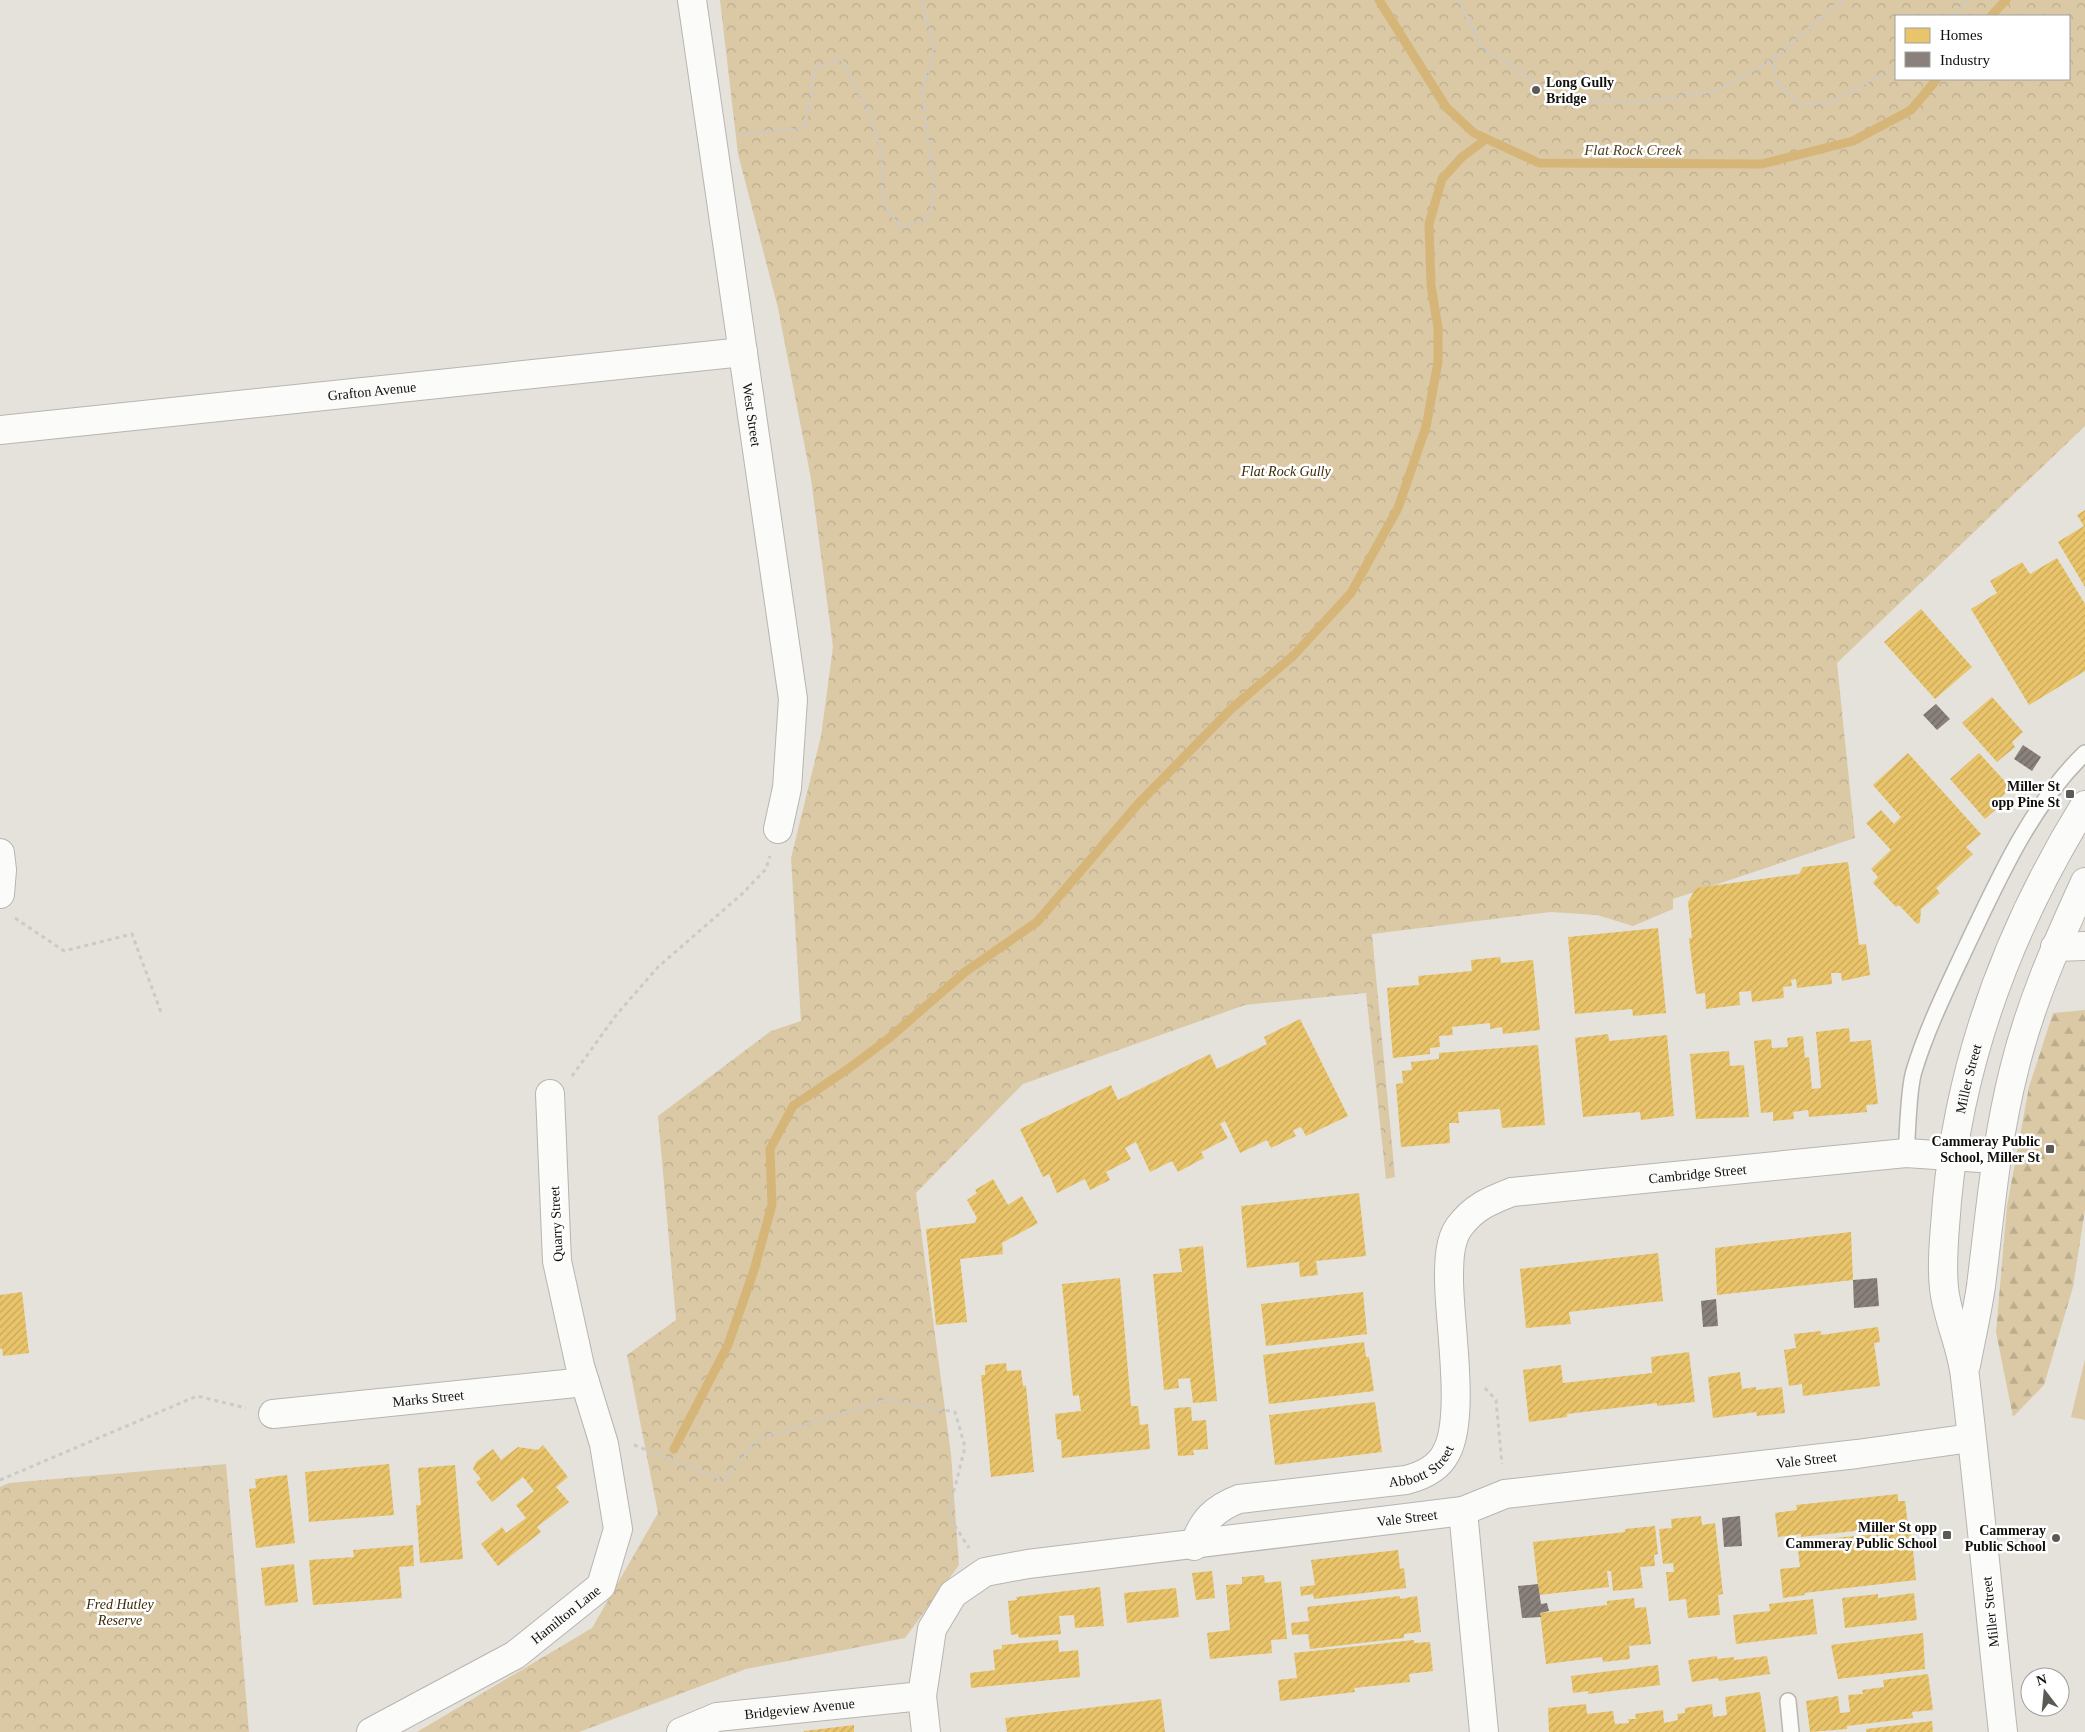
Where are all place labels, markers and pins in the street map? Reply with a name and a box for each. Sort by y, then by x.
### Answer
place label: Long Gully Bridge [1546,75,1614,106]
marker: Long Gully Bridge [1530,84,1542,96]
place label: Miller St opp Pine St [1992,779,2060,810]
marker: Miller St opp Pine St [2064,788,2076,800]
place label: Cammeray Public School, Miller St [1932,1134,2040,1165]
marker: Cammeray Public School, Miller St [2044,1143,2056,1155]
place label: Miller St opp Cammeray Public School [1785,1520,1937,1551]
place label: Cammeray Public School [1965,1523,2046,1554]
marker: Miller St opp Cammeray Public School [1941,1529,1953,1541]
marker: Cammeray Public School [2050,1532,2062,1544]

